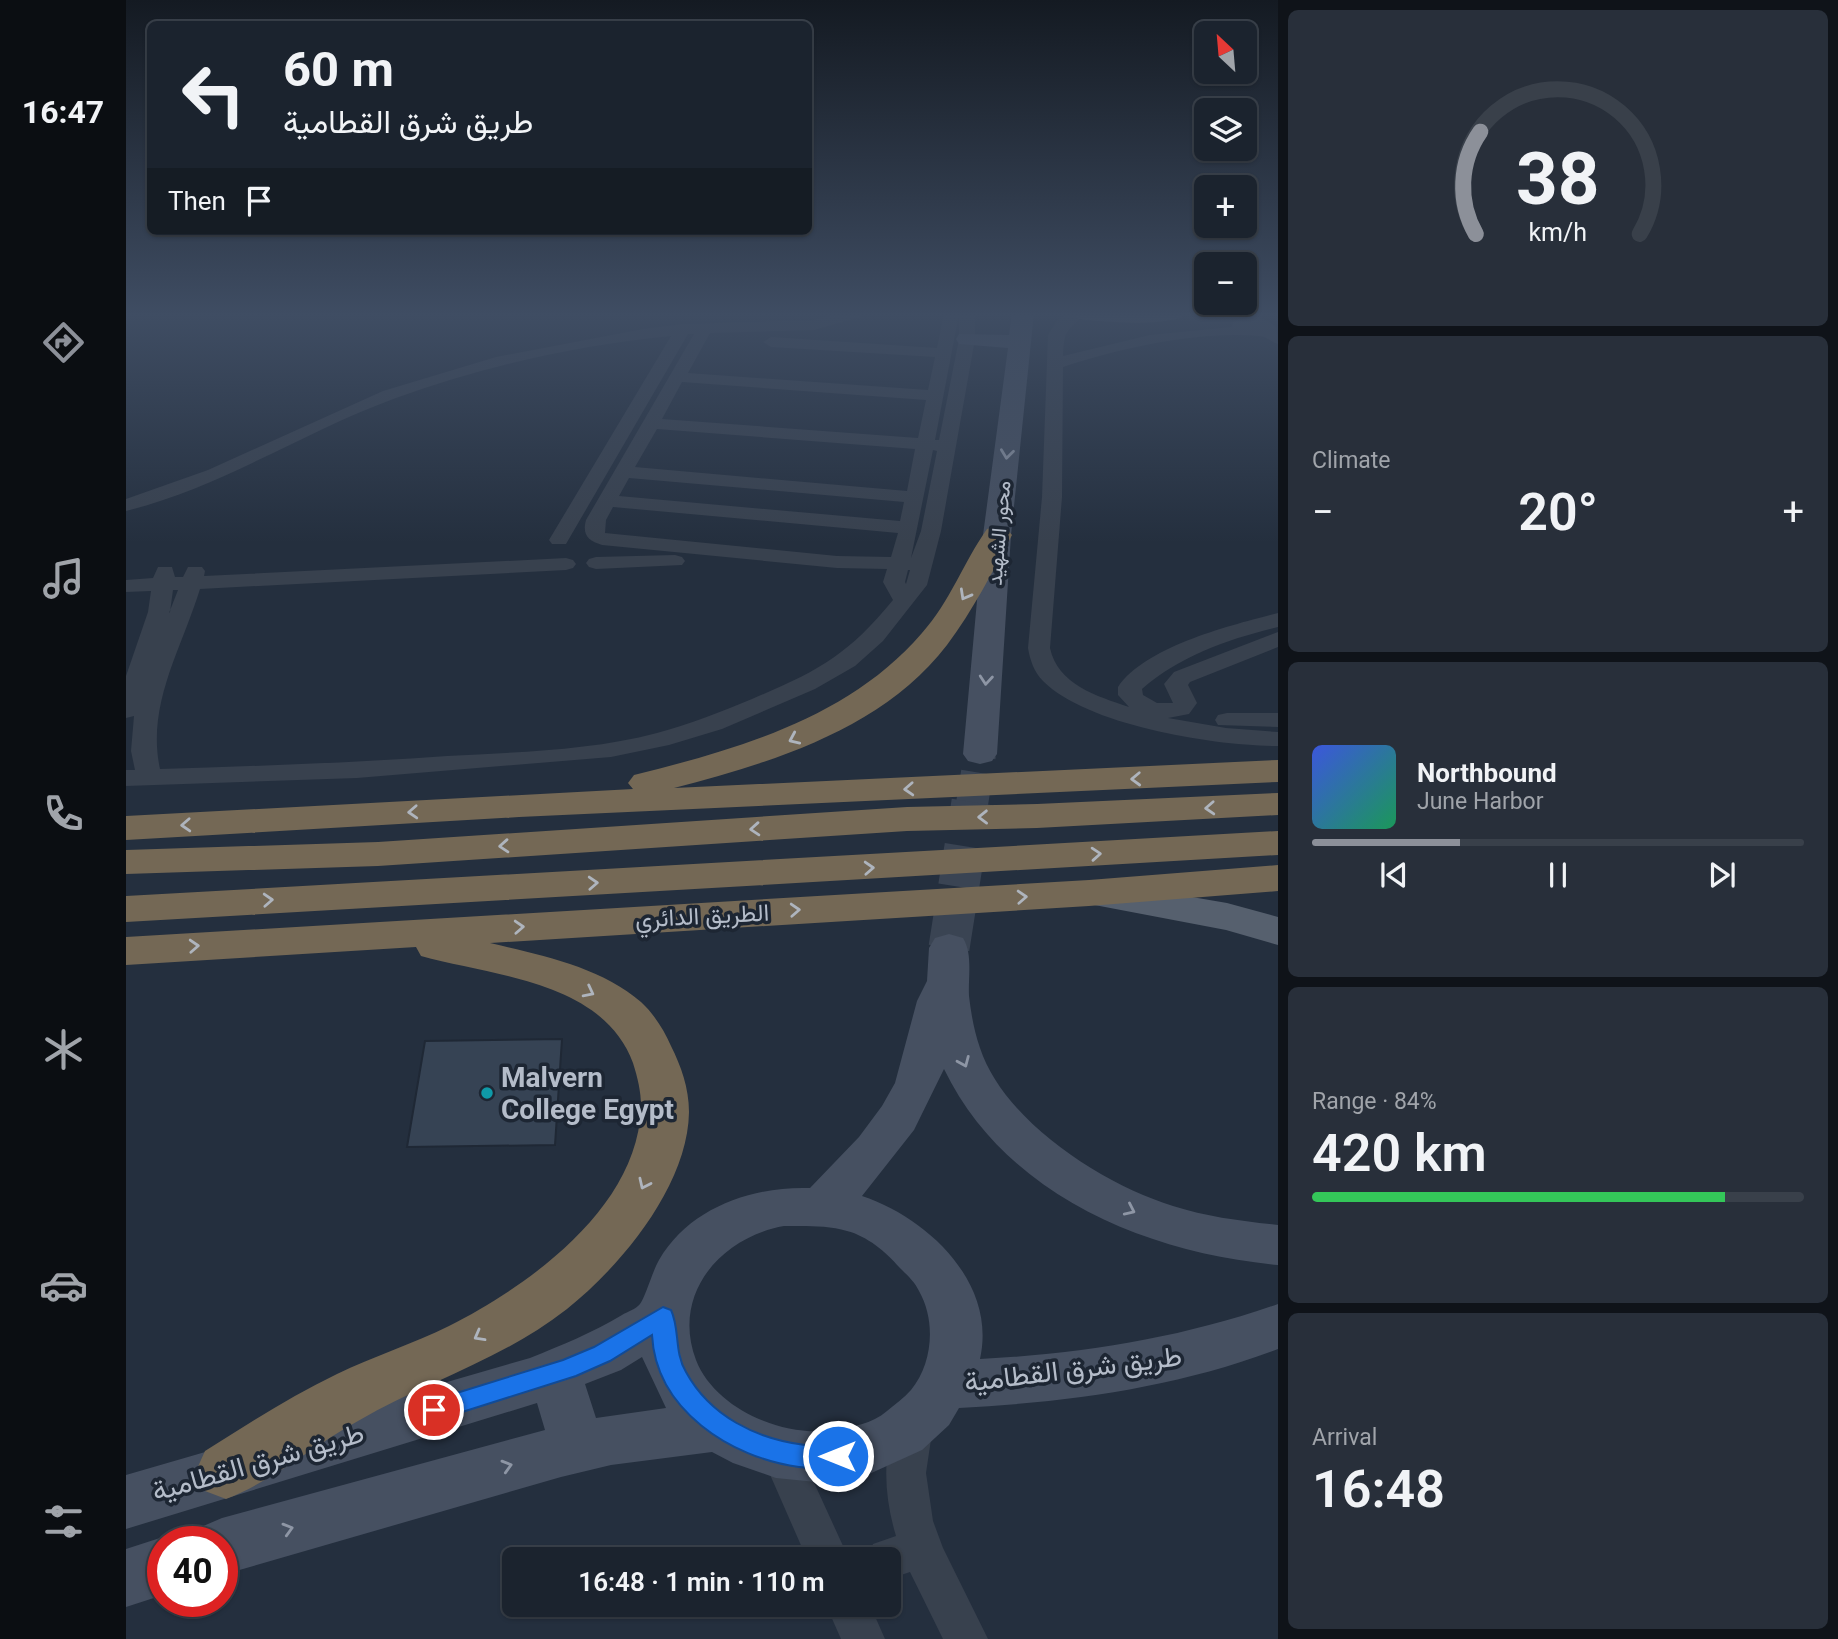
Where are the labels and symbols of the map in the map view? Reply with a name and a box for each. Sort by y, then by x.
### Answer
north arrow [1194,21,1256,84]
one-way arrow [999,448,1014,460]
street label: محور الشهيد [982,480,1017,587]
one-way arrow [960,588,973,600]
one-way arrow [979,675,994,686]
one-way arrow [789,731,801,745]
one-way arrow [1131,771,1142,786]
one-way arrow [903,781,914,796]
one-way arrow [1204,800,1215,815]
one-way arrow [407,804,418,819]
one-way arrow [977,810,988,825]
one-way arrow [180,817,191,832]
one-way arrow [750,821,761,836]
one-way arrow [498,838,509,853]
one-way arrow [1091,847,1102,862]
one-way arrow [863,861,874,876]
one-way arrow [587,876,598,891]
one-way arrow [1017,889,1028,904]
one-way arrow [262,893,273,908]
street label: الطريق الدائري [634,899,770,938]
one-way arrow [790,903,801,918]
one-way arrow [514,920,525,935]
one-way arrow [189,938,200,953]
one-way arrow [582,983,595,997]
one-way arrow [956,1055,970,1067]
place label: Malvern College Egypt [501,1061,674,1126]
marker: Malvern College Egypt [479,1085,495,1101]
one-way arrow [638,1177,652,1189]
one-way arrow [1122,1202,1135,1216]
one-way arrow [474,1328,487,1341]
street label: طريق شرق القطامية [962,1339,1184,1400]
pin [404,1380,464,1440]
street label: طريق شرق القطامية [148,1416,368,1509]
position arrow [801,1419,875,1493]
one-way arrow [500,1460,512,1475]
one-way arrow [282,1522,294,1537]
speed limit sign: 40 [147,1526,238,1617]

